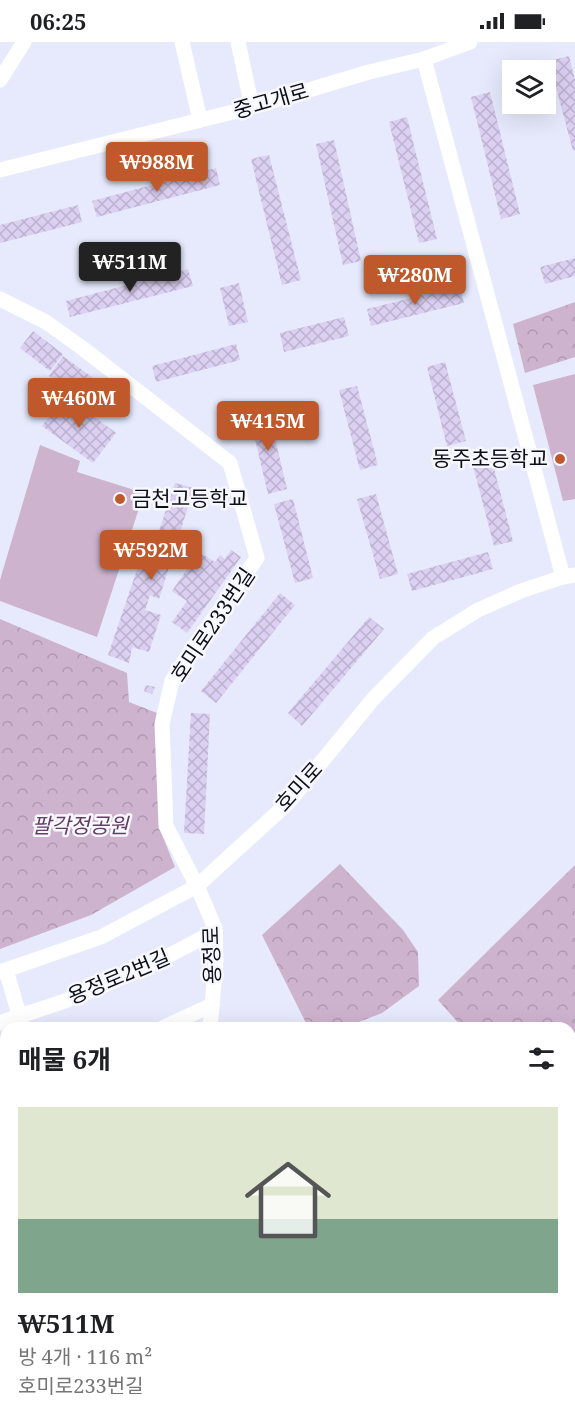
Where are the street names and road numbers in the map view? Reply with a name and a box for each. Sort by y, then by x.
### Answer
street label: 중고개로 [230,76,312,124]
street label: 호미로233번길 [164,562,261,687]
street label: 호미로 [268,755,328,817]
street label: 용정로 [196,926,226,984]
street label: 용정로2번길 [63,942,174,1010]

